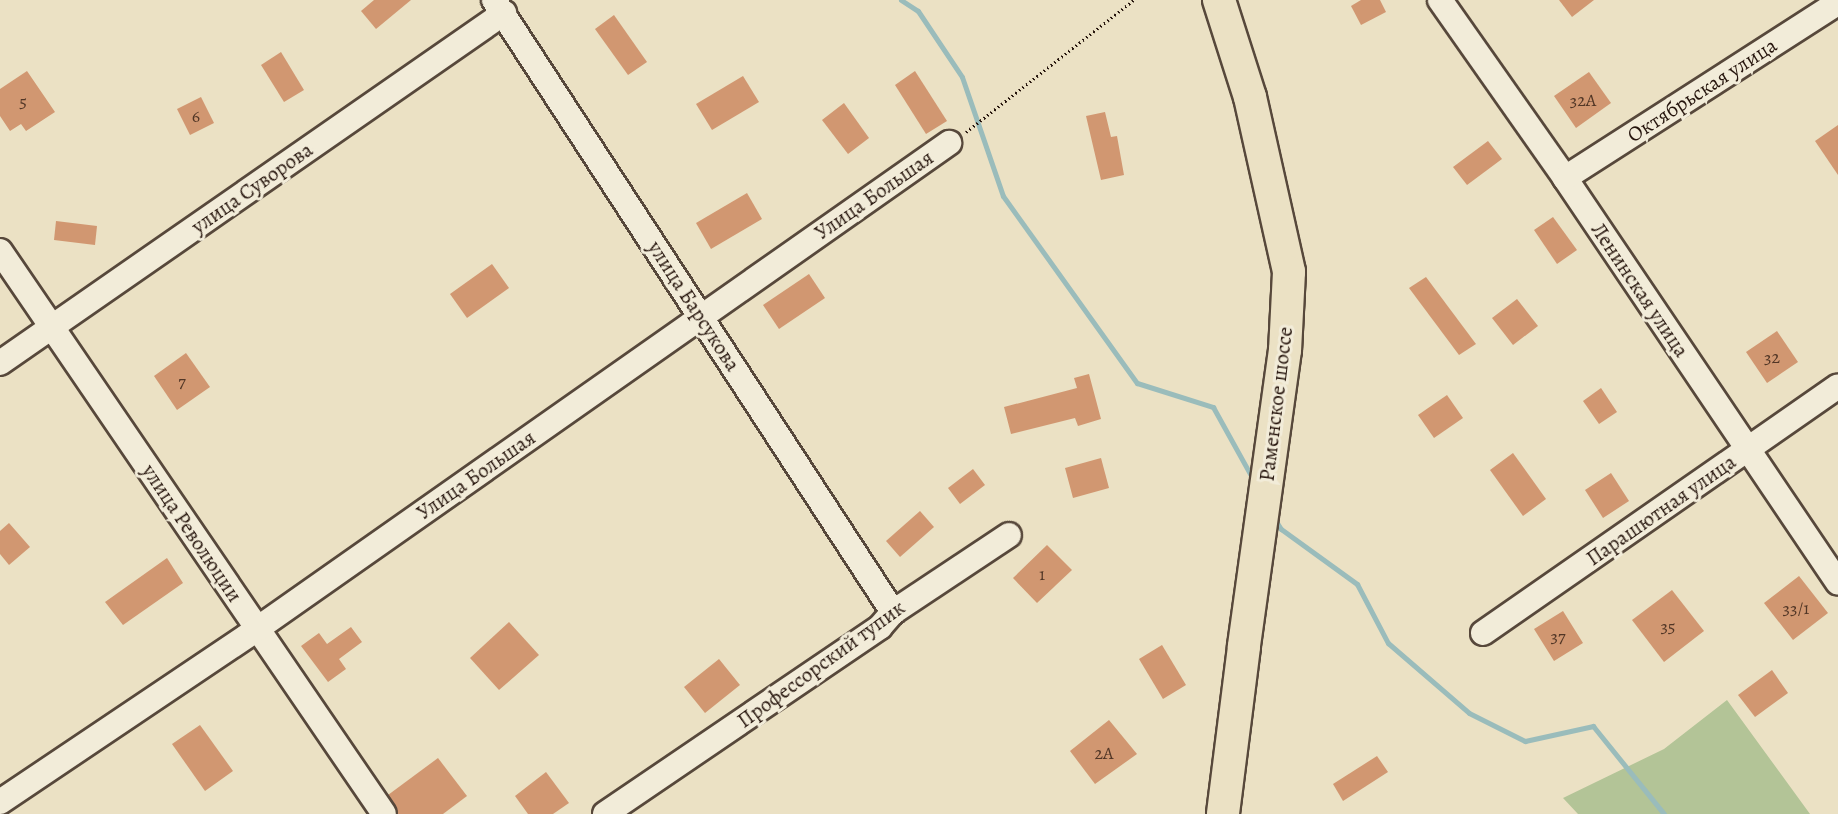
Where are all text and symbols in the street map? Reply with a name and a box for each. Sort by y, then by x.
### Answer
street label: Октябрьская улица [1622,32,1782,148]
house number: 32А [1570,89,1596,111]
house number: 5 [19,90,27,112]
house number: 6 [192,105,200,127]
street label: улица Суворова [187,137,317,239]
street label: Улица Большая [810,145,938,245]
street label: Ленинская улица [1586,218,1694,362]
street label: улица Барсукова [642,236,746,376]
street label: Раменское шоссе [1254,325,1298,483]
house number: 32 [1764,346,1780,368]
house number: 7 [178,370,186,392]
street label: Улица Большая [412,425,540,525]
street label: Парашютная улица [1581,449,1741,571]
street label: улица Революции [137,459,247,607]
house number: 1 [1039,563,1045,585]
street label: Профессорский тупик [732,595,910,733]
house number: 33/1 [1782,597,1810,619]
house number: 35 [1660,615,1676,637]
house number: 37 [1550,625,1566,647]
house number: 2А [1094,742,1114,764]

